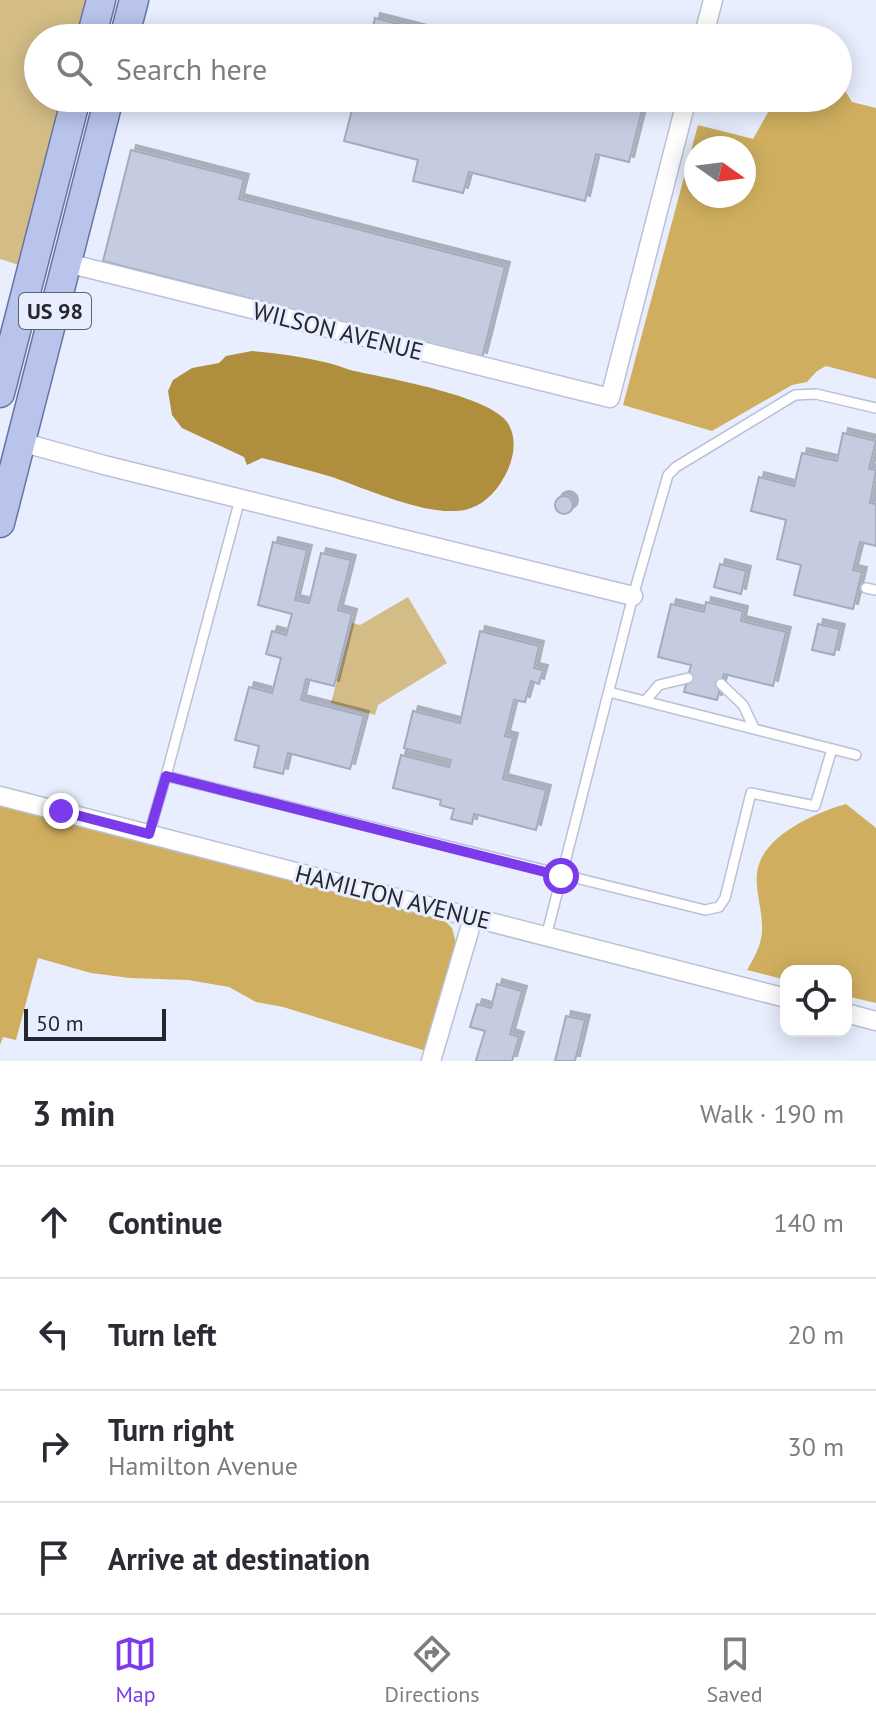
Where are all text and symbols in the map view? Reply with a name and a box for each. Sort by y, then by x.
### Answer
search box [24,24,852,112]
icon: search [52,46,96,90]
text: Search here [116,49,267,88]
north arrow [684,136,756,208]
road number: US 98 [19,293,91,329]
street label: WILSON AVENUE [250,295,426,367]
route end [43,793,79,829]
street label: HAMILTON AVENUE [292,858,494,936]
route start [543,858,579,894]
map controls [780,965,852,1037]
button: locate [780,965,852,1037]
scale bar [24,1005,166,1041]
text: 50 m [36,1009,84,1037]
text: 3 min [32,1091,115,1135]
text: Walk · 190 m [700,1097,844,1130]
icon: ahead [32,1200,76,1244]
text: Continue [108,1203,222,1242]
text: 140 m [773,1206,844,1239]
icon: left [32,1312,76,1356]
text: Turn left [108,1315,216,1354]
text: 20 m [788,1318,844,1351]
text: Turn right [108,1410,234,1449]
icon: right [32,1424,76,1468]
text: 30 m [788,1430,844,1463]
text: Hamilton Avenue [108,1449,298,1482]
icon: arrive [32,1536,76,1580]
text: Arrive at destination [108,1539,370,1578]
tab: Map [113,1632,157,1708]
tab: Directions [384,1632,480,1708]
tab: Saved [707,1632,762,1708]

